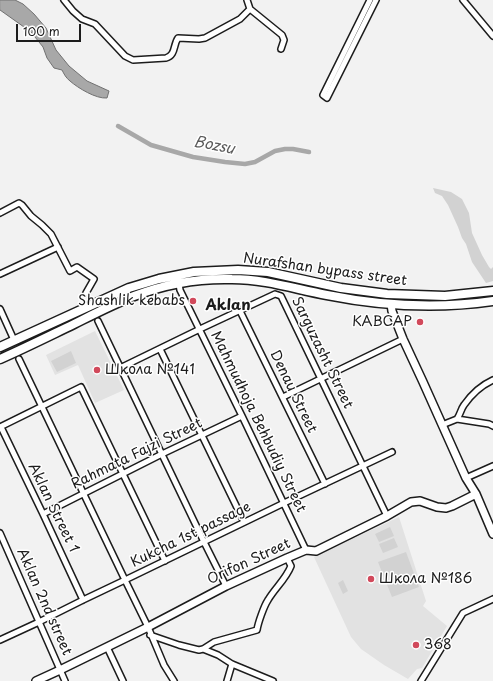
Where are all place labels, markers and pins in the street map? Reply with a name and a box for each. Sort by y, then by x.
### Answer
place label: Shashlik kebabs [78,293,185,309]
marker: Shashlik kebabs [188,296,198,306]
place label: КАВСАР [352,314,412,330]
marker: КАВСАР [415,317,425,327]
place label: Школа №141 [105,362,195,378]
marker: Школа №141 [92,365,102,375]
place label: Школа №186 [379,571,472,587]
marker: Школа №186 [366,574,376,584]
place label: 368 [424,637,452,653]
marker: 368 [411,640,421,650]

